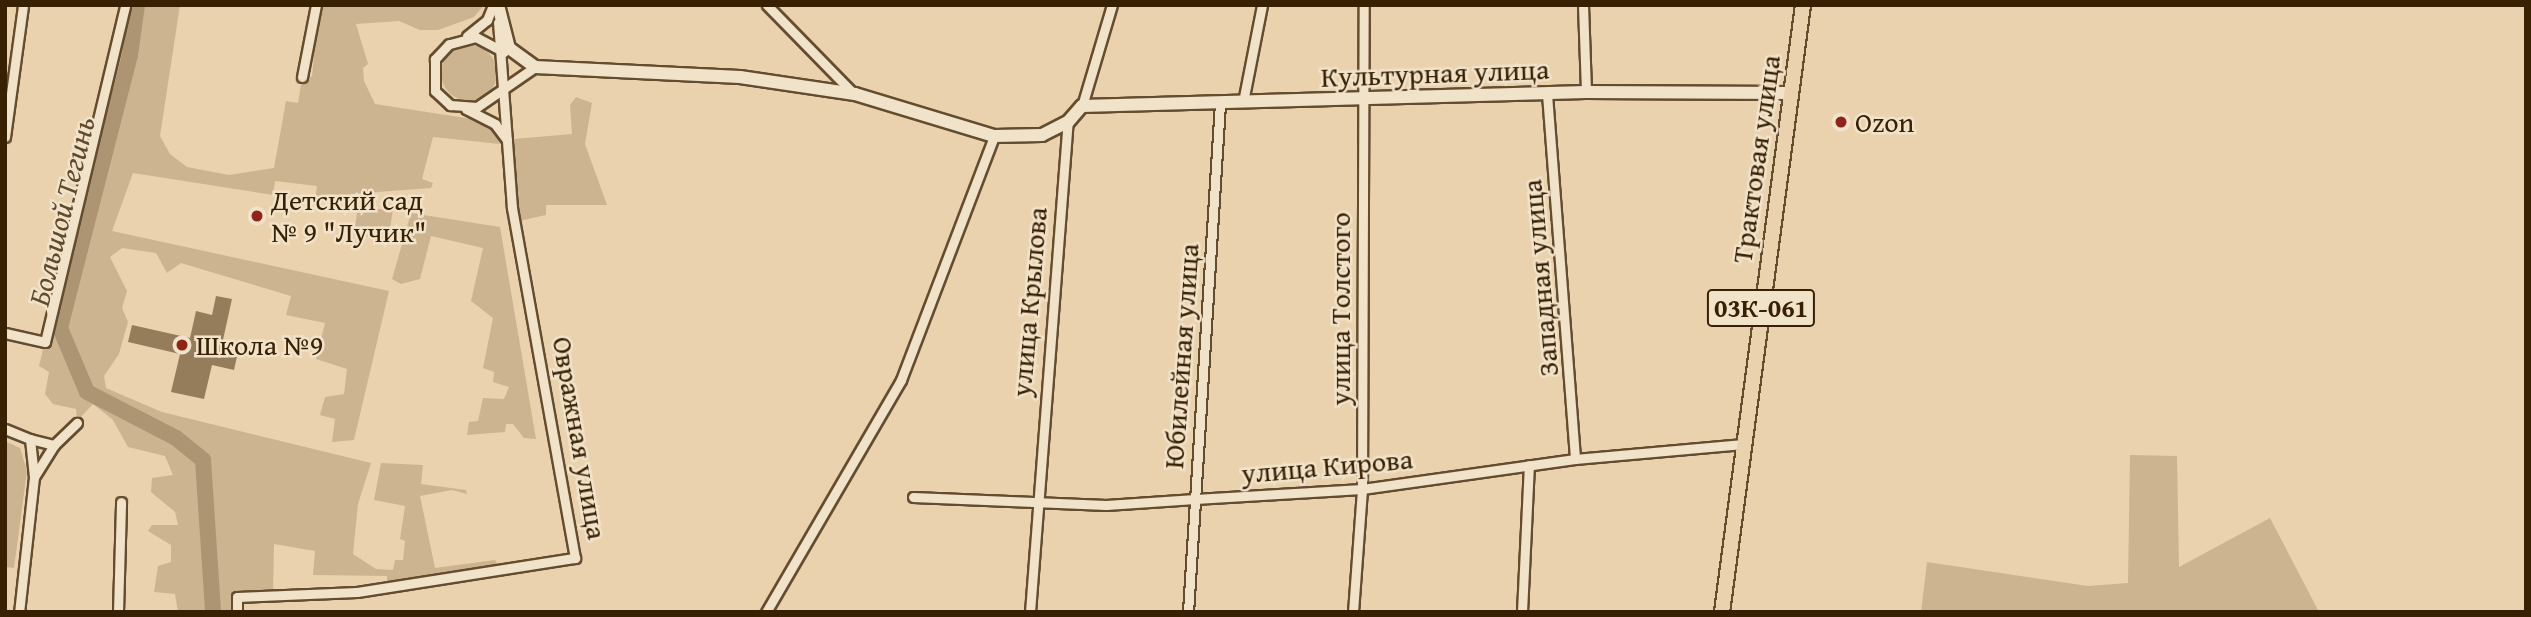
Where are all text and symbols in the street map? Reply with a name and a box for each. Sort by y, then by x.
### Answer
street label: Культурная улица [1320,52,1550,94]
street label: Трактовая улица [1725,53,1787,265]
place label: Ozon [1855,105,1914,139]
water label: Большой Тегинь [20,113,102,309]
marker: Ozon [1833,114,1849,130]
street label: Западная улица [1515,178,1565,378]
place label: Детский сад № 9 "Лучик" [271,183,426,249]
street label: улица Крылова [1004,206,1054,398]
marker: Детский сад № 9 "Лучик" [249,208,265,224]
street label: улица Толстого [1323,212,1357,406]
street label: Юбилейная улица [1156,242,1206,470]
road number: 03К-061 [1707,286,1815,330]
place label: Школа №9 [196,328,323,362]
street label: Овражная улица [546,334,614,542]
marker: Школа №9 [174,337,190,353]
street label: улица Кирова [1240,442,1414,490]

